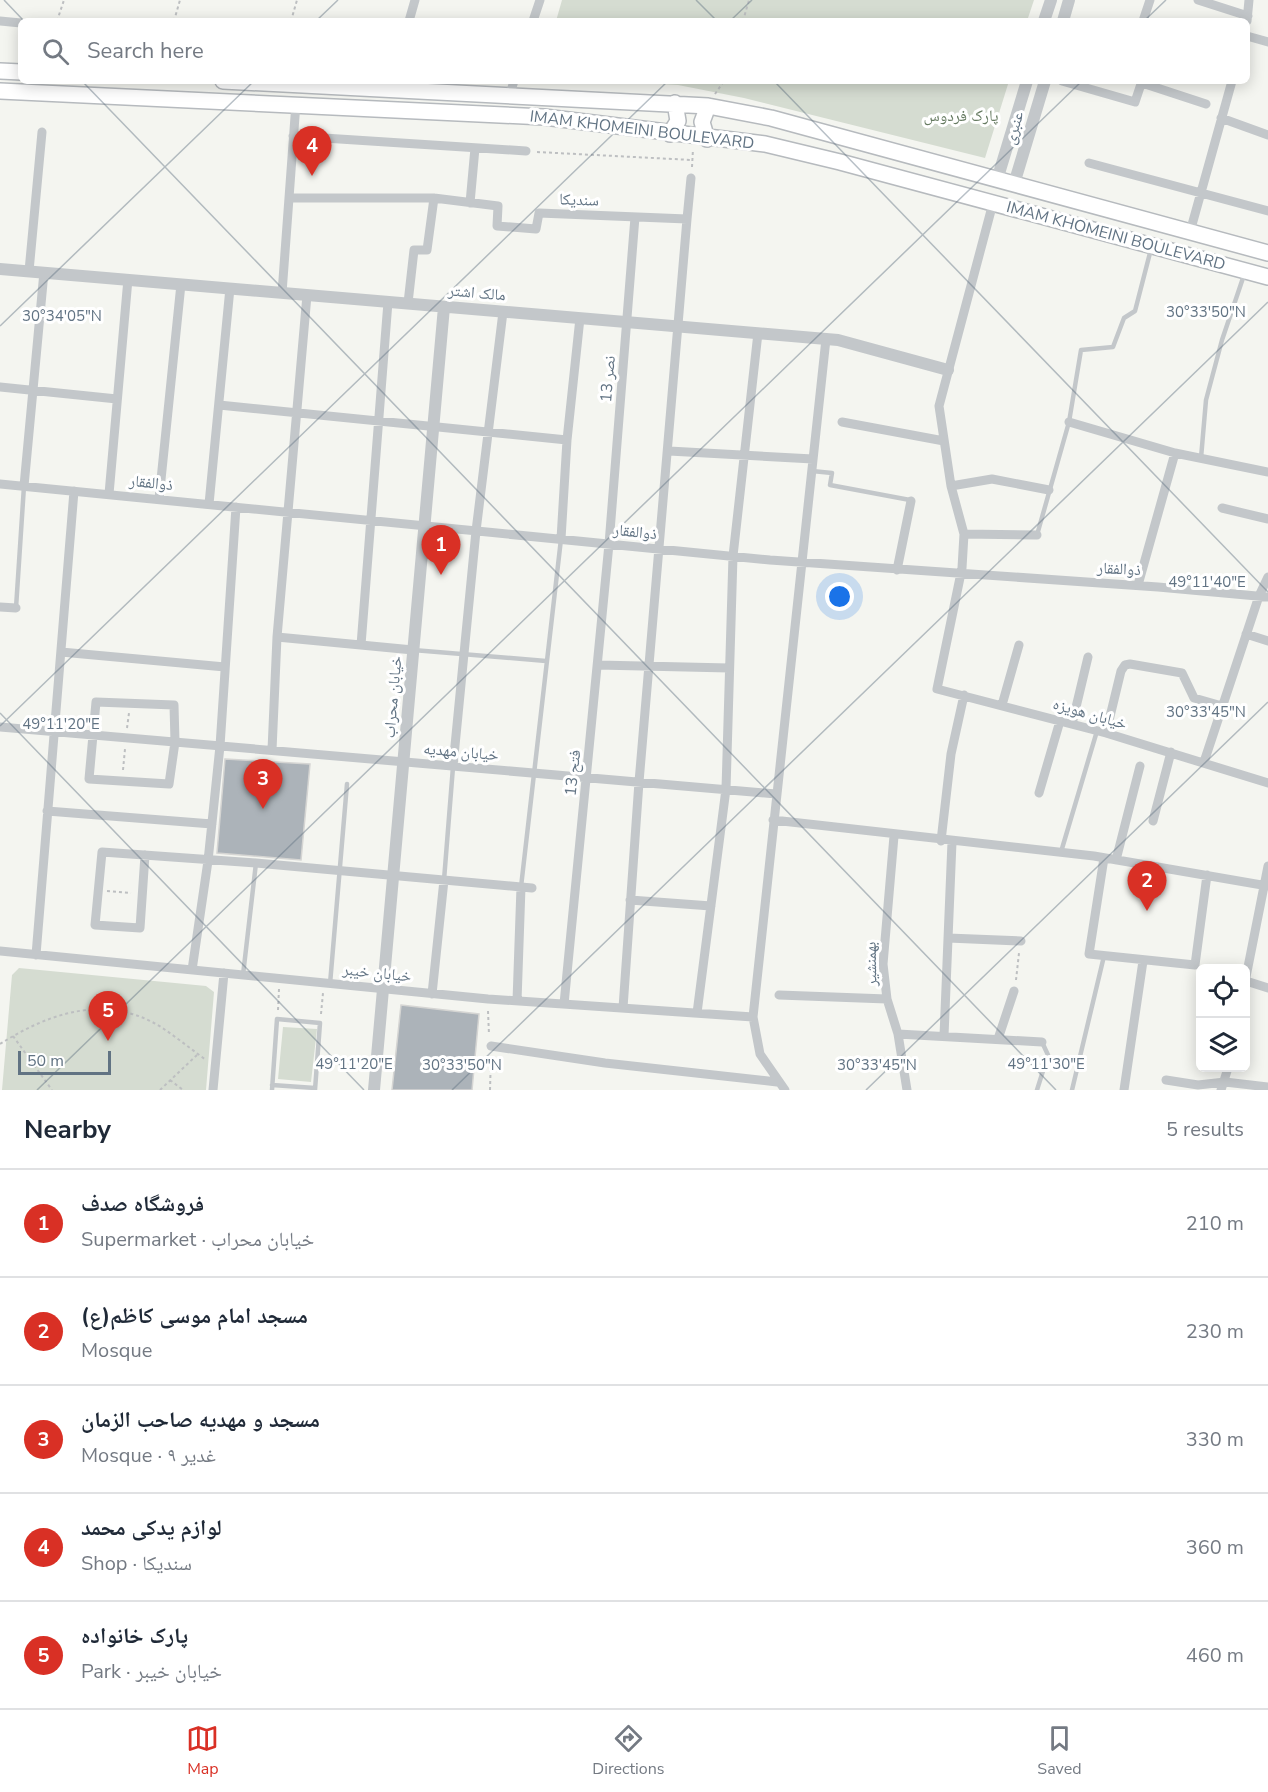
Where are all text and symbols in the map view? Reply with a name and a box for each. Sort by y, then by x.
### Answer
search box [18,18,1250,84]
icon: search [39,35,72,68]
text: Search here [87,36,204,66]
street label: IMAM KHOMEINI BOULEVARD [529,105,755,155]
park label: پارک فردوس [924,105,999,127]
street label: عنبری [999,109,1029,147]
pin: 4 [292,126,332,176]
street label: سندیکا [559,188,599,212]
street label: IMAM KHOMEINI BOULEVARD [1004,196,1228,276]
street label: مالک اشتر [446,279,507,306]
text: 30°33'50"N [1166,302,1246,322]
text: 30°34'05"N [22,306,102,326]
street label: نصر 13 [595,355,621,403]
street label: ذوالفقار [127,470,174,496]
street label: ذوالفقار [611,519,658,545]
pin: 1 [422,526,460,575]
street label: ذوالفقار [1095,557,1142,581]
text: 49°11'40"E [1168,572,1246,592]
your location [825,582,854,611]
street label: خیابان محراب [378,655,408,739]
street label: خیابان هویزه [1050,693,1130,735]
text: 30°33'45"N [1166,702,1246,722]
text: 49°11'20"E [22,714,100,734]
street label: خیابان مهدیه [422,738,500,766]
street label: فتح 13 [560,749,586,797]
pin: 3 [244,760,282,809]
pin: 2 [1128,862,1166,911]
street label: بهمنشیر [860,942,882,987]
street label: خیابان خیبر [341,958,412,988]
map controls [1196,964,1250,1072]
button: locate [1196,964,1250,1018]
pin: 5 [88,992,128,1041]
button: layers [1196,1018,1250,1072]
scale bar [18,1048,111,1076]
text: 50 m [27,1050,64,1072]
text: 49°11'20"E [315,1054,393,1074]
text: 49°11'30"E [1007,1054,1085,1074]
text: 30°33'50"N [422,1055,502,1075]
text: 30°33'45"N [837,1055,917,1075]
text: Nearby [24,1112,111,1147]
text: 5 results [1166,1116,1244,1143]
text: فروشگاه صدف [81,1189,204,1219]
text: 1 [38,1210,50,1237]
text: 210 m [1186,1210,1244,1237]
text: Supermarket · خیابان محراب [81,1226,314,1253]
text: مسجد امام موسی کاظم(ع) [81,1301,308,1331]
text: 2 [38,1318,50,1345]
text: 230 m [1186,1318,1244,1345]
text: Mosque [81,1337,152,1364]
text: مسجد و مهدیه صاحب الزمان [81,1405,320,1435]
text: 3 [38,1426,50,1453]
text: 330 m [1186,1426,1244,1453]
text: Mosque · غدیر ۹ [81,1442,216,1469]
text: لوازم یدکی محمد [81,1513,222,1543]
text: 4 [38,1534,50,1561]
text: 360 m [1186,1534,1244,1561]
text: Shop · سندیکا [81,1550,192,1577]
text: پارک خانواده [81,1621,188,1651]
text: 5 [38,1642,50,1669]
text: 460 m [1186,1642,1244,1669]
text: Park · خیابان خیبر [81,1658,222,1685]
tab: Map [186,1722,219,1780]
tab: Directions [592,1722,664,1780]
tab: Saved [1037,1722,1082,1780]

